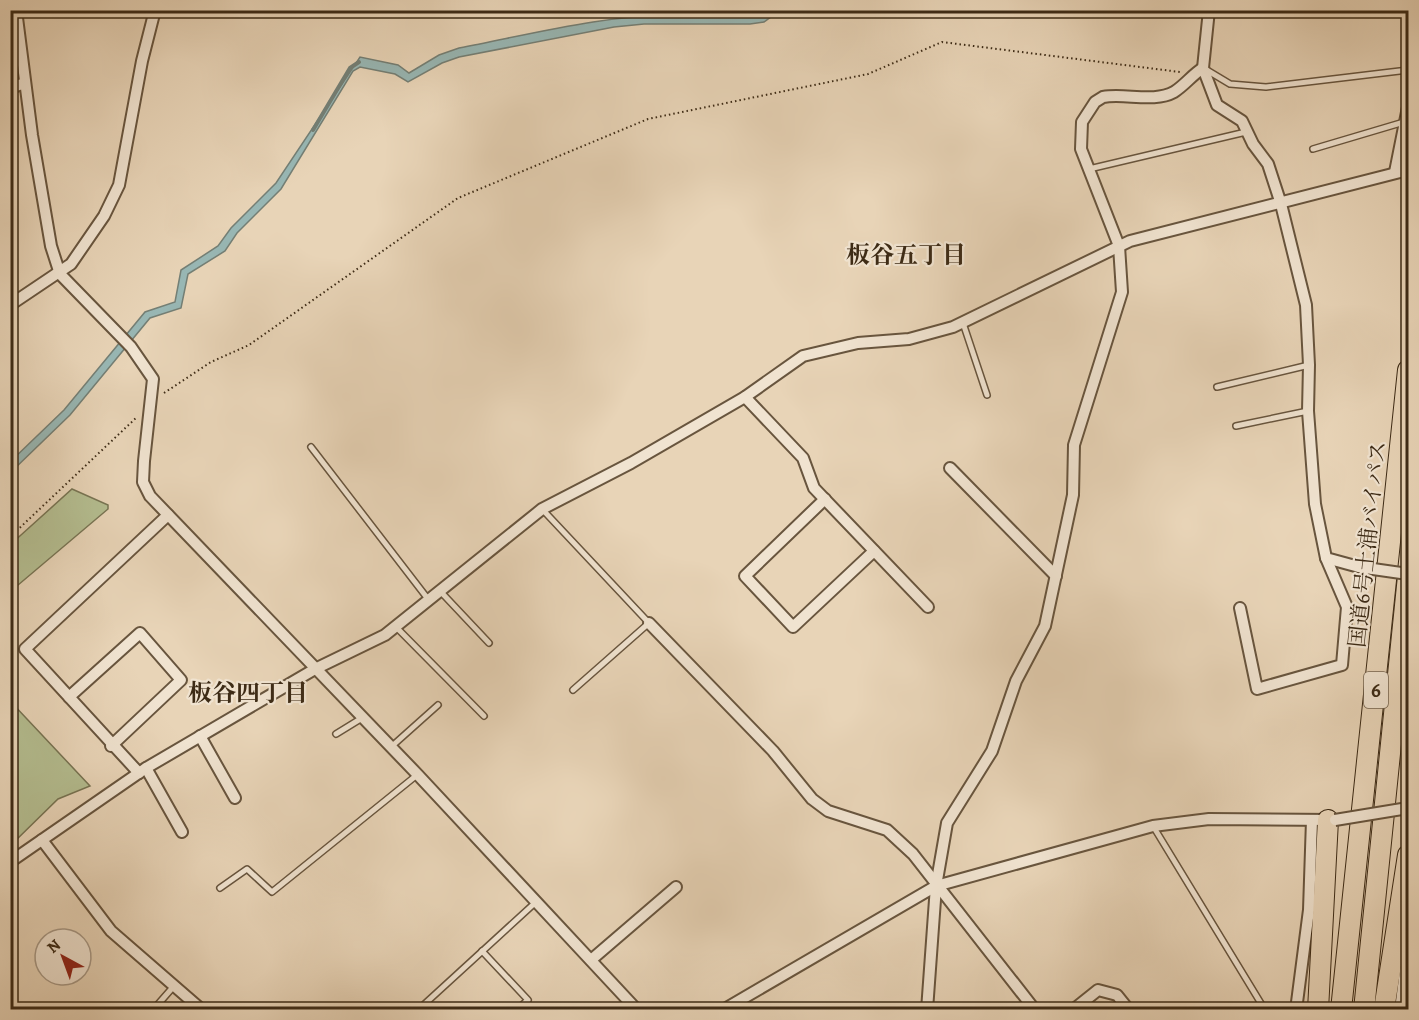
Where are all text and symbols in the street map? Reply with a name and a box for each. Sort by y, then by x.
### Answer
district label: 板谷五丁目 [846,239,966,271]
street label: 国道6号土浦バイパス [1342,439,1394,649]
road number: 6 [1364,672,1388,708]
district label: 板谷四丁目 [188,677,308,709]
north arrow [33,927,93,987]
text: N [42,934,66,959]

